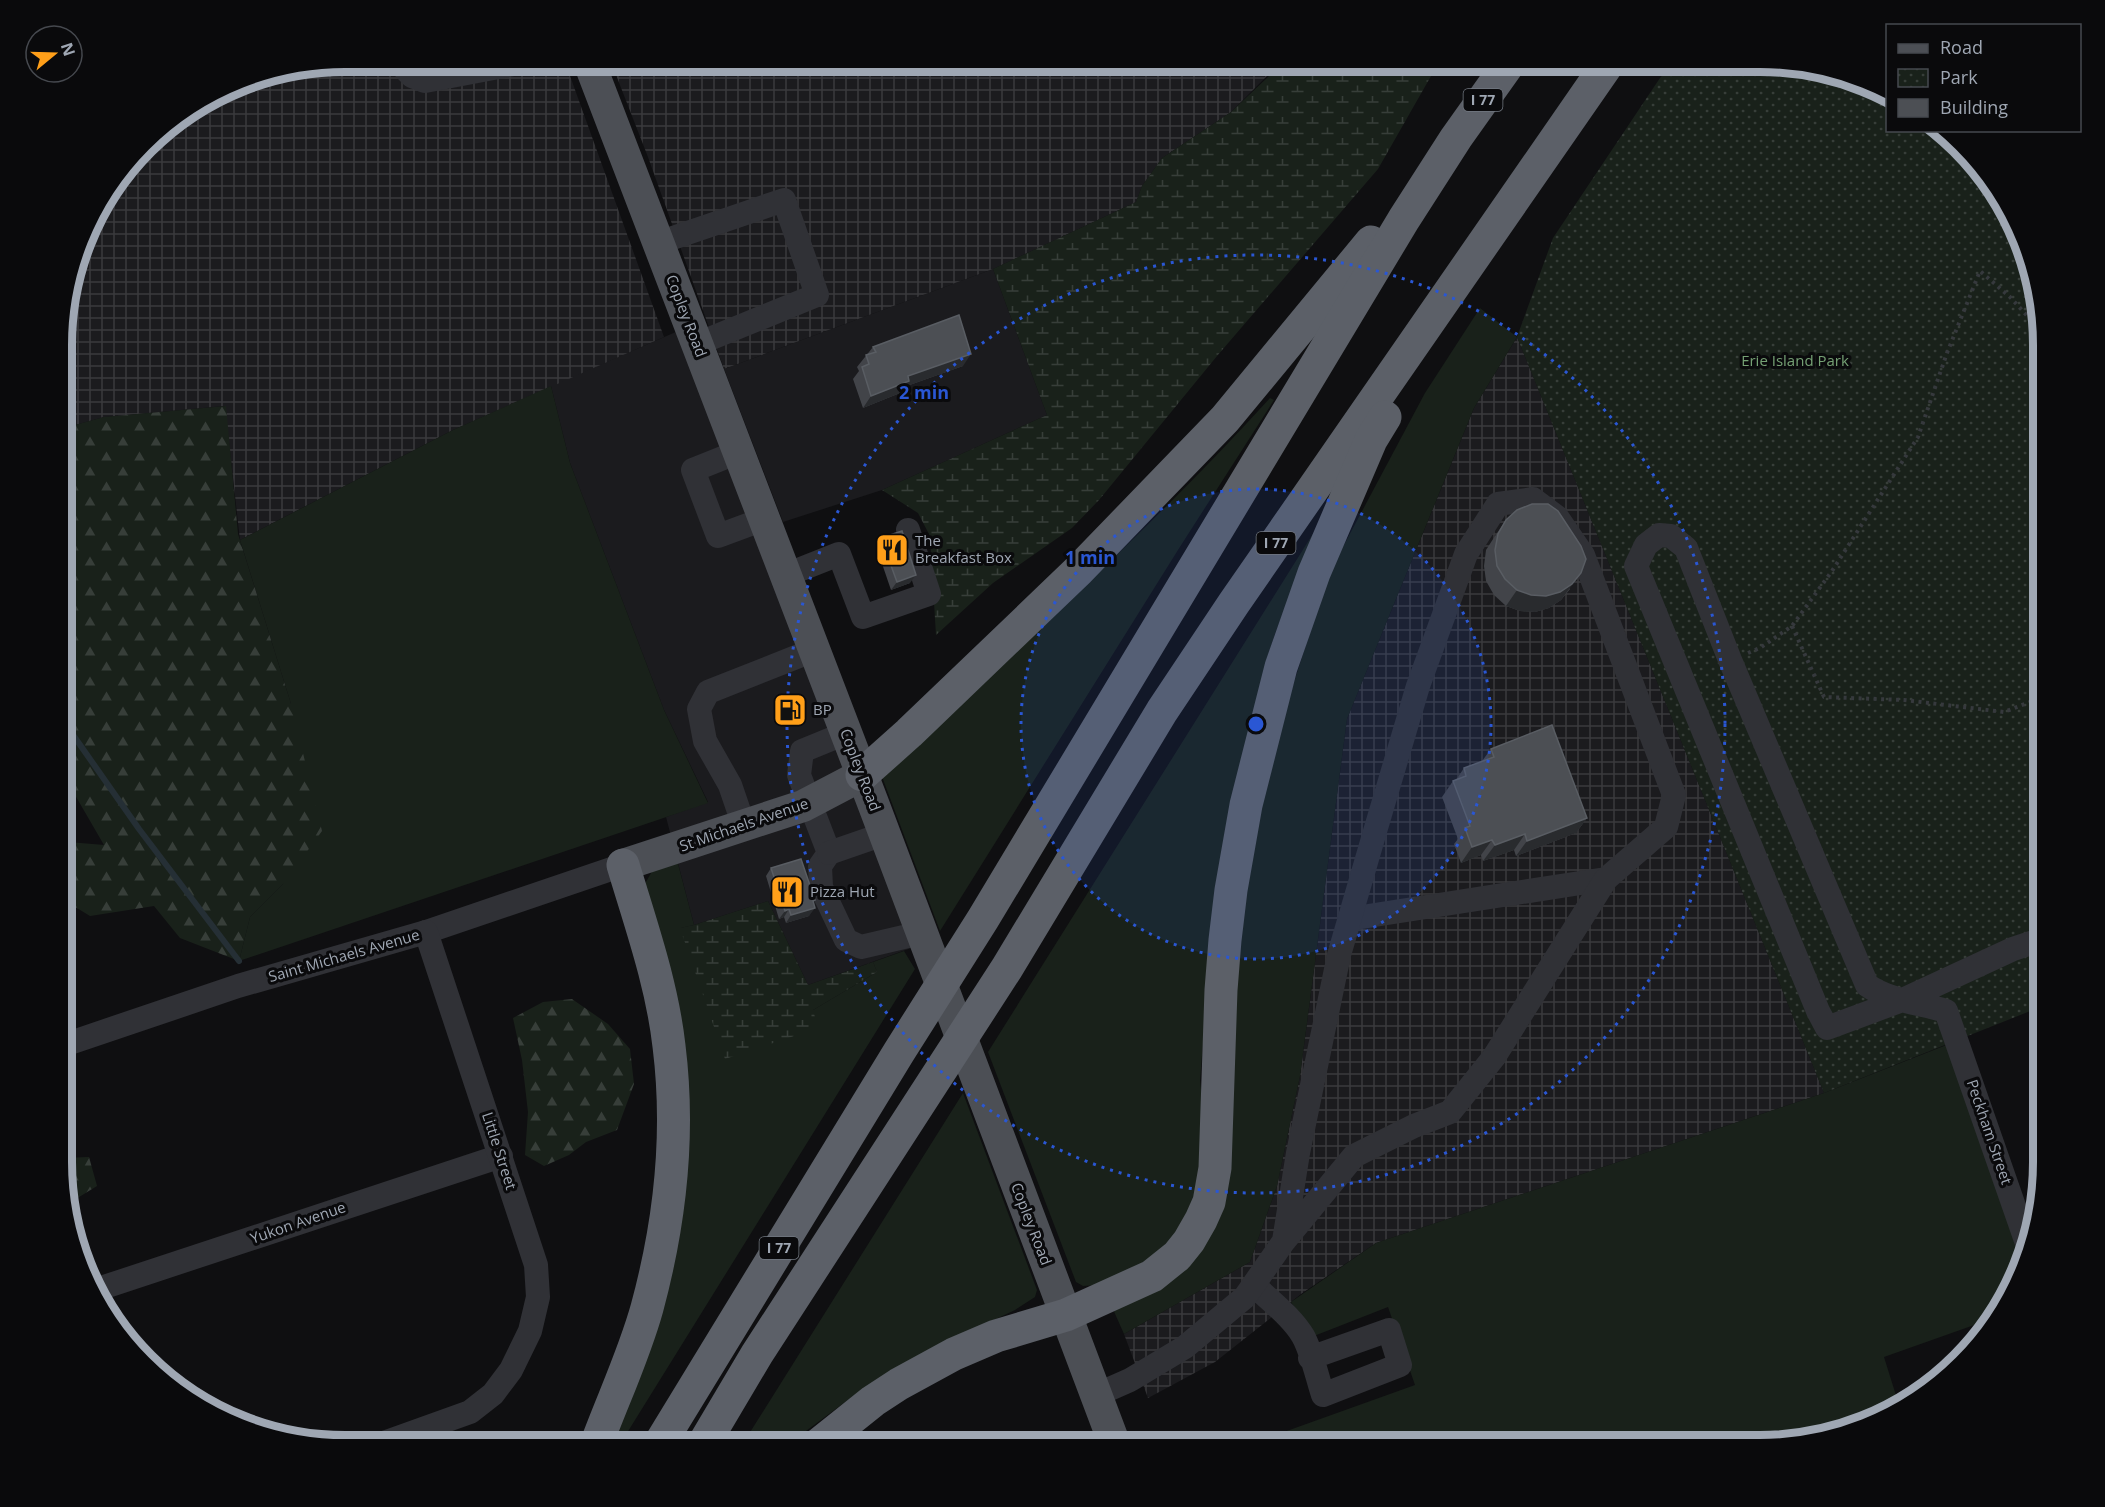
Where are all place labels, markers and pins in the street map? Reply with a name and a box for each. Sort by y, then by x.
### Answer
place label: The Breakfast Box [915,530,1012,567]
restaurant icon: The Breakfast Box [874,532,910,568]
fuel station icon: BP [772,692,808,728]
place label: BP [813,699,832,719]
centre of rings [1246,714,1266,734]
restaurant icon: Pizza Hut [769,874,805,910]
place label: Pizza Hut [810,881,875,901]

